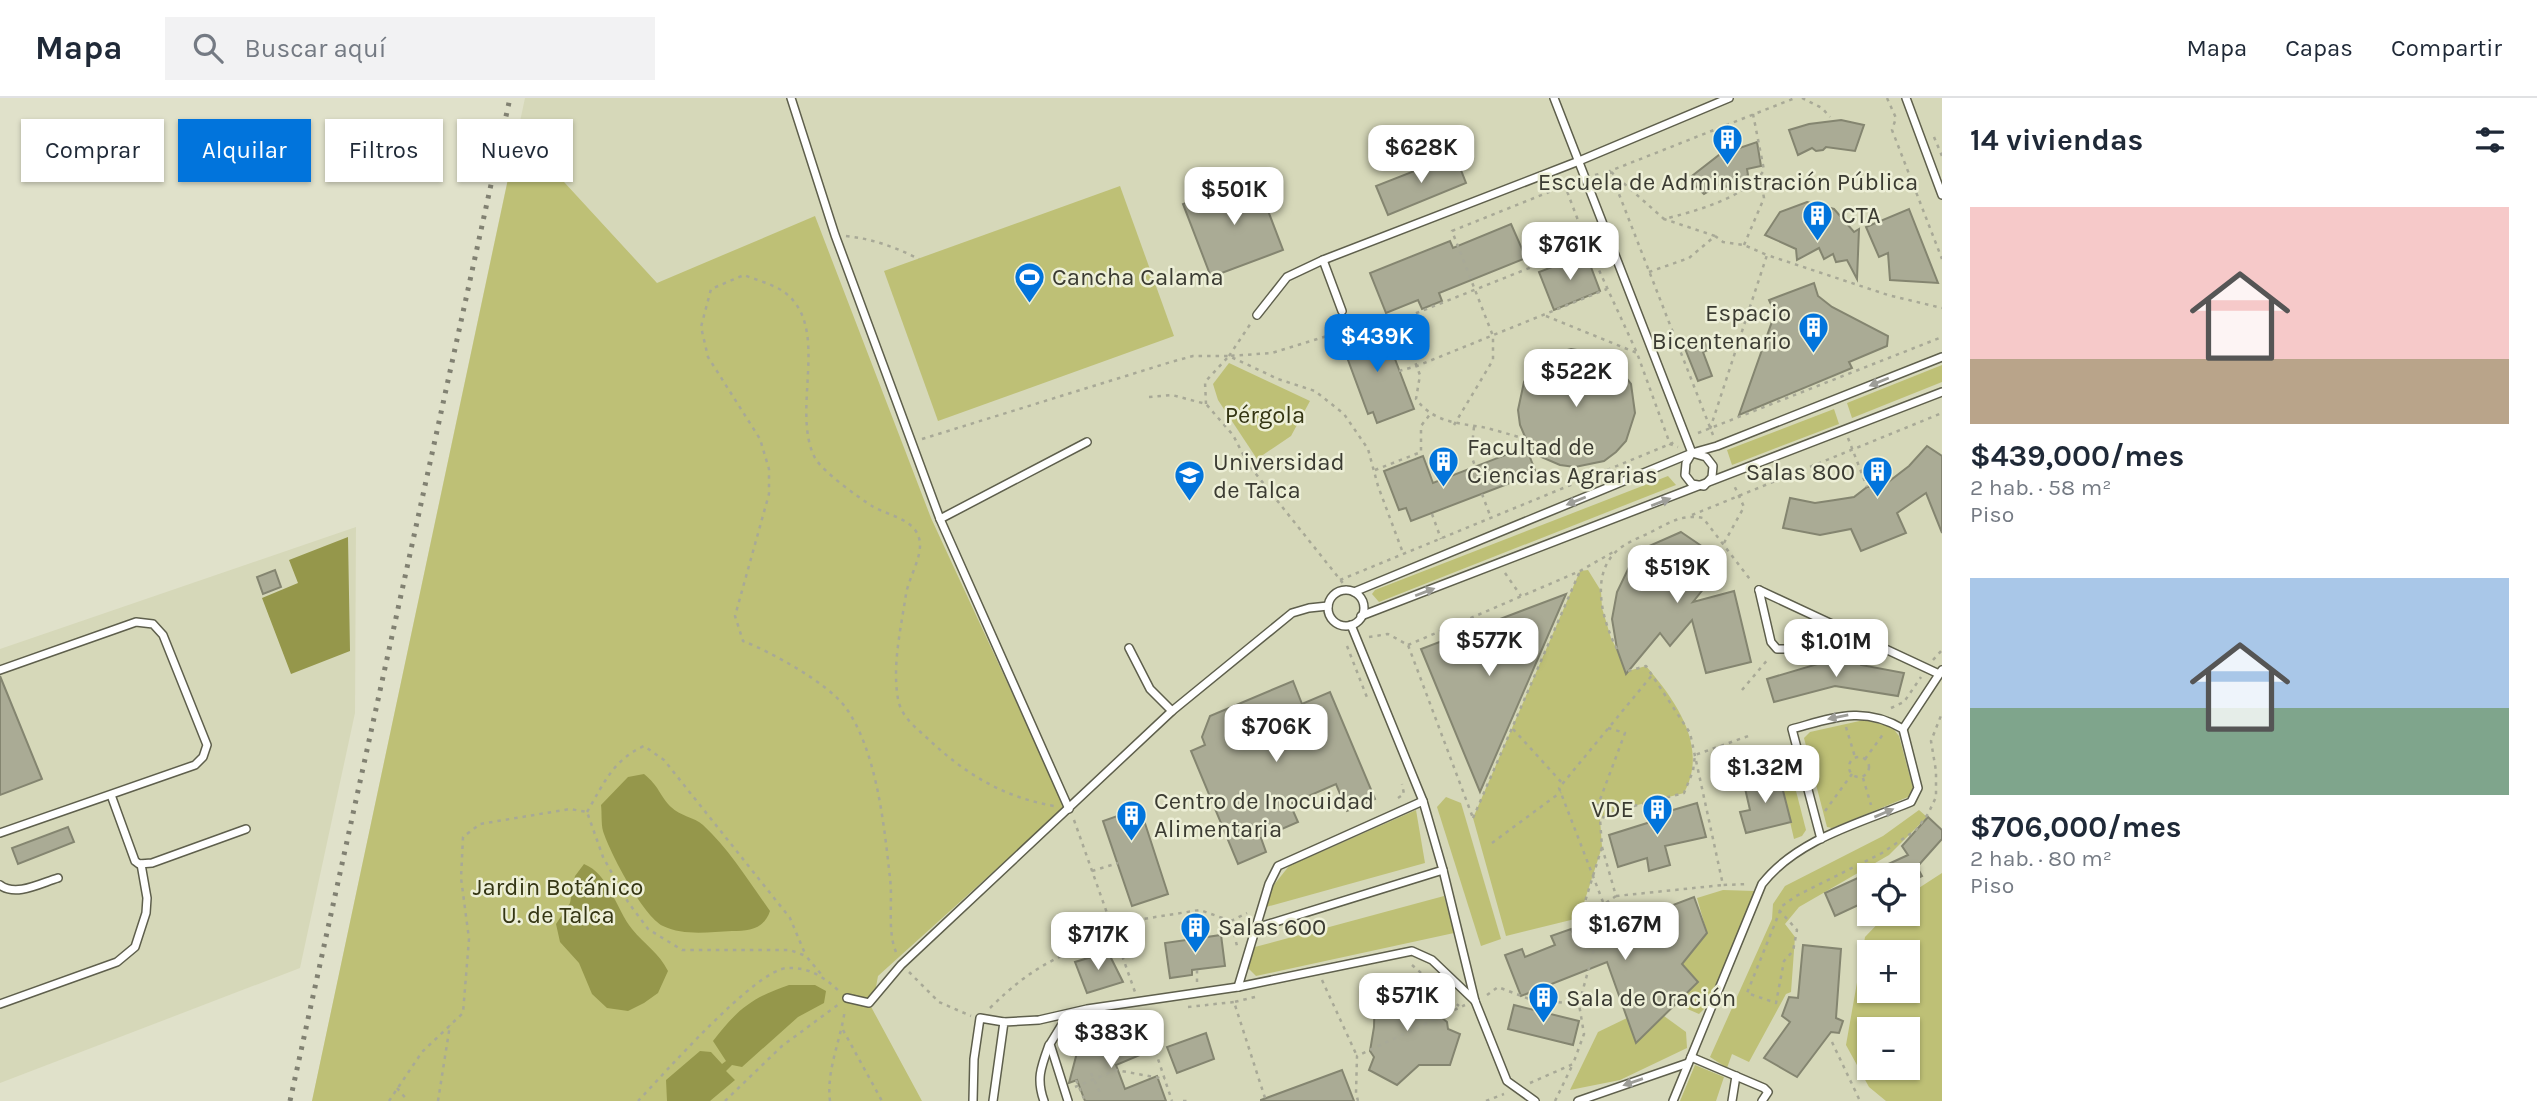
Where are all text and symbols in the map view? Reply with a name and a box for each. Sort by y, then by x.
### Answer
search box [165,17,655,80]
text: Mapa [35,29,123,67]
icon: search [189,29,227,67]
text: Buscar aquí [245,33,386,64]
text: Mapa [2186,34,2247,62]
text: Capas [2285,34,2353,62]
text: Compartir [2391,34,2502,62]
chip: Comprar [21,119,164,182]
chip: Alquilar [178,119,311,182]
chip: Filtros [325,119,443,182]
chip: Nuevo [457,119,573,182]
icon: filters [2471,121,2509,159]
text: 14 viviendas [1970,122,2143,158]
building icon: Escuela de Administración Pública [1711,123,1745,167]
pin: $628K [1372,126,1470,185]
text: $628K [1384,134,1458,161]
pin: $501K [1185,167,1283,227]
place label: Escuela de Administración Pública [1538,168,1918,196]
text: $501K [1200,176,1268,203]
building icon: CTA [1801,198,1835,242]
place label: CTA [1841,201,1881,229]
pin: $761K [1521,222,1619,282]
text: $761K [1538,231,1602,258]
icon: home [2177,253,2303,379]
sports icon: Cancha Calama [1012,260,1046,304]
place label: Cancha Calama [1052,263,1224,291]
place label: Espacio Bicentenario [1652,299,1791,355]
building icon: Espacio Bicentenario [1797,310,1831,354]
pin: $439K [1328,314,1426,374]
text: $439K [1341,323,1413,350]
pin: $522K [1527,350,1625,409]
text: $522K [1540,358,1612,385]
one-way arrow [1868,376,1889,387]
park label: Pérgola [1225,401,1305,429]
place label: Facultad de Ciencias Agrarias [1467,433,1658,489]
text: $439,000/mes [1970,438,2184,474]
building icon: Facultad de Ciencias Agrarias [1427,444,1461,488]
place label: Universidad de Talca [1213,448,1345,504]
building icon: Salas 800 [1861,455,1895,499]
place label: Salas 800 [1746,458,1855,486]
school or university icon: Universidad de Talca [1173,459,1207,503]
text: 2 hab. · 58 m² [1970,474,2111,501]
one-way arrow [1566,495,1586,507]
one-way arrow [1650,497,1671,508]
text: Piso [1970,501,2014,528]
pin: $519K [1628,546,1726,605]
text: $519K [1644,554,1710,581]
one-way arrow [1415,586,1436,597]
pin: $577K [1440,618,1538,678]
pin: $1.01M [1779,620,1893,679]
icon: home [2177,624,2303,750]
text: $577K [1455,627,1523,654]
text: $1.01M [1800,628,1872,655]
pin: $706K [1227,704,1325,764]
one-way arrow [1826,711,1848,722]
text: $706K [1241,713,1311,740]
pin: $1.32M [1708,746,1822,805]
text: $1.32M [1726,754,1804,781]
place label: Centro de Inocuidad Alimentaria [1154,787,1374,843]
building icon: VDE [1640,792,1674,836]
place label: VDE [1591,795,1634,823]
building icon: Centro de Inocuidad Alimentaria [1114,798,1148,842]
one-way arrow [1874,807,1894,819]
text: $706,000/mes [1970,809,2182,845]
text: 2 hab. · 80 m² [1970,845,2112,872]
map controls [1857,863,1920,1080]
button: locate [1857,863,1920,926]
text: Piso [1970,872,2014,899]
park label: Jardin Botánico U. de Talca [473,873,643,929]
pin: $1.67M [1568,902,1682,962]
building icon: Salas 600 [1178,910,1212,954]
text: $1.67M [1588,911,1662,938]
pin: $717K [1049,912,1147,972]
place label: Salas 600 [1218,913,1326,941]
text: $717K [1067,921,1129,948]
button: + [1857,940,1920,1003]
pin: $571K [1358,974,1456,1033]
building icon: Sala de Oración [1526,981,1560,1025]
text: $571K [1375,982,1439,1009]
place label: Sala de Oración [1566,984,1736,1012]
pin: $383K [1062,1010,1160,1070]
button: − [1857,1017,1920,1080]
text: $383K [1074,1019,1148,1046]
one-way arrow [1622,1077,1643,1088]

